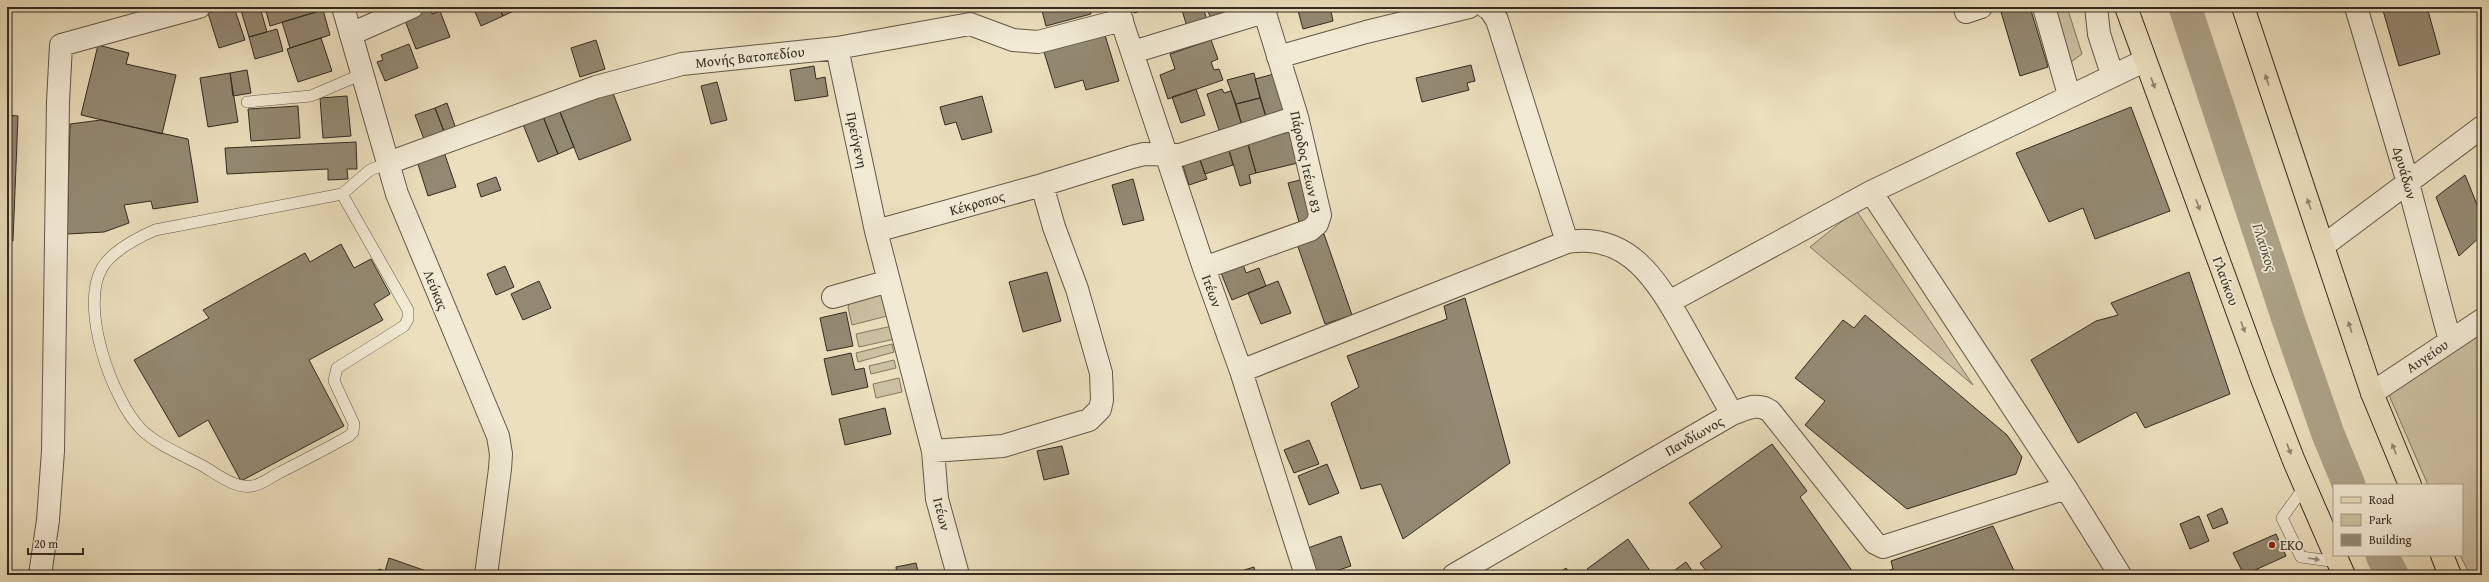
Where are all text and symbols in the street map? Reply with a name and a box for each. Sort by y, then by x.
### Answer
street label: Μονής Βατοπεδίου [694,41,806,73]
one-way arrow [2264,74,2270,86]
one-way arrow [2150,78,2156,90]
street label: Πάροδος Ιτέων 83 [1285,109,1327,215]
street label: Πρεύγενη [841,110,873,170]
street label: Δρυάδων [2388,144,2422,202]
street label: Κέκροπος [947,186,1007,220]
one-way arrow [2306,197,2312,209]
one-way arrow [2195,200,2201,212]
water label: Γλαύκος [2247,219,2283,275]
street label: Γλαύκου [2208,254,2244,308]
street label: Λεύκας [419,267,453,313]
street label: Ιτέων [1197,272,1227,310]
one-way arrow [2347,321,2353,333]
one-way arrow [2240,322,2246,334]
street label: Αυγείου [2402,335,2452,377]
street label: Πανδίωνος [1661,411,1727,461]
one-way arrow [2287,443,2293,455]
one-way arrow [2391,443,2397,455]
legend [2333,484,2463,556]
text: Road [2369,491,2395,508]
street label: Ιτέων [928,495,956,533]
text: Park [2369,511,2393,528]
scale bar [28,530,83,556]
text: Building [2369,531,2412,548]
text: 20 m [34,535,58,552]
place label: EKO [2280,535,2303,555]
marker: EKO [2267,540,2277,550]
one-way arrow [2308,556,2320,562]

